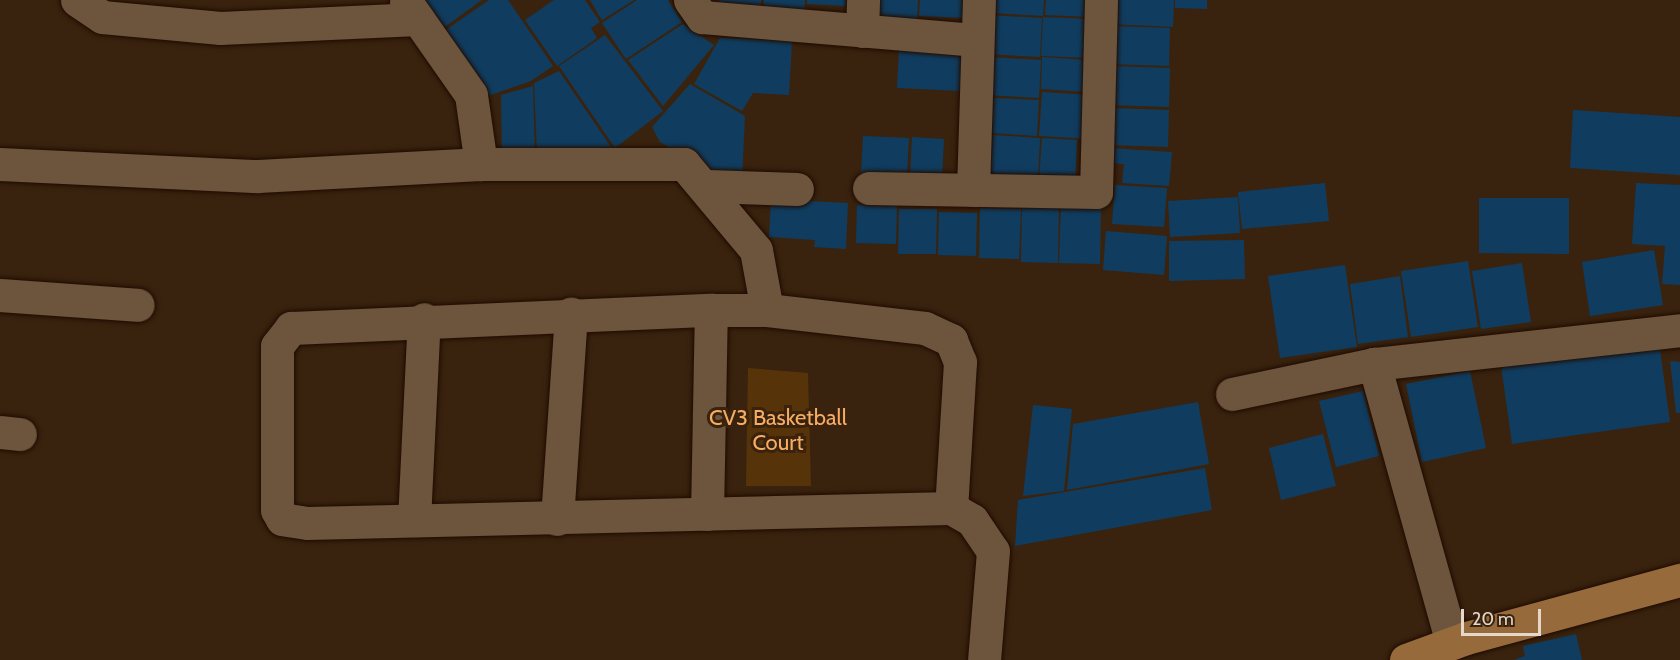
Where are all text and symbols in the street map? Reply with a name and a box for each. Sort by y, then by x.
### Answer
park label: CV3 Basketball Court [709,404,847,456]
scale bar [1464,597,1544,635]
text: 20 m [1472,608,1514,630]

